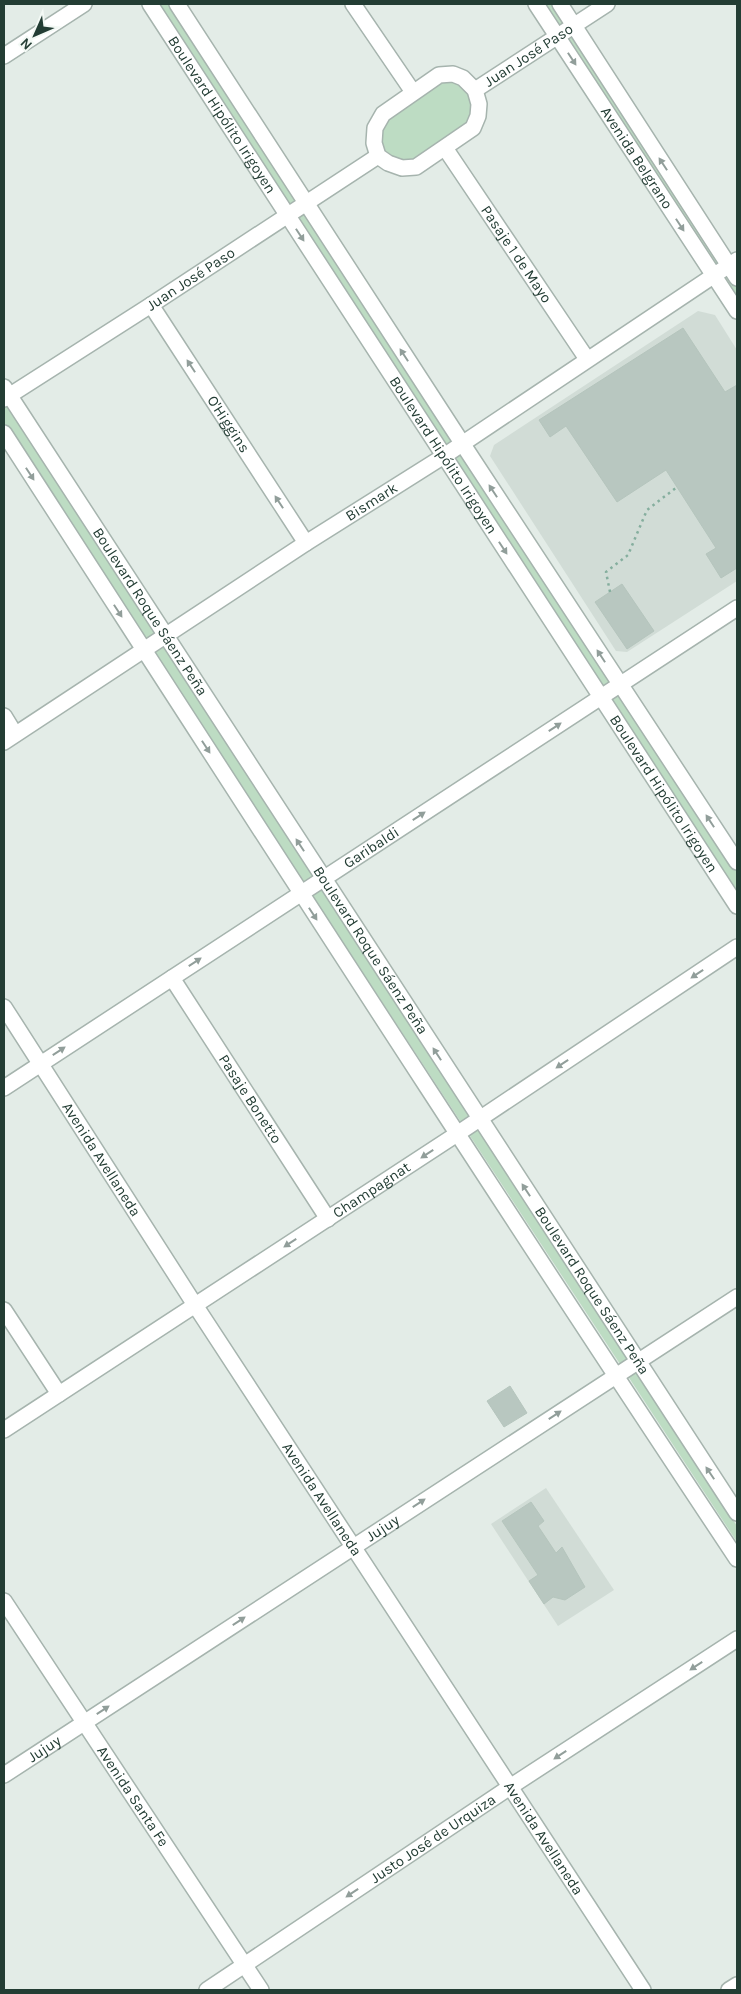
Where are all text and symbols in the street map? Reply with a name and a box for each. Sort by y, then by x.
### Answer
north arrow [10,10,60,60]
street label: Juan José Paso [481,20,576,90]
street label: Boulevard Hipólito Irigoyen [164,32,280,197]
text: N [17,34,36,53]
one-way arrow [568,53,577,66]
street label: Avenida Belgrano [597,103,677,212]
one-way arrow [659,157,668,170]
street label: Pasaje 1 de Mayo [477,202,556,306]
one-way arrow [676,218,685,231]
one-way arrow [296,228,305,242]
street label: Juan José Paso [143,243,238,314]
one-way arrow [400,348,409,362]
one-way arrow [186,359,195,373]
street label: Boulevard Hipólito Irigoyen [386,373,501,537]
street label: O'Higgins [203,392,254,456]
one-way arrow [25,467,35,481]
street label: Bismark [342,479,401,525]
one-way arrow [488,485,498,498]
one-way arrow [274,495,284,509]
street label: Boulevard Roque Sáenz Peña [89,524,211,699]
one-way arrow [498,541,508,554]
one-way arrow [114,604,123,617]
one-way arrow [597,650,606,663]
street label: Boulevard Hipólito Irigoyen [606,711,722,876]
one-way arrow [548,722,562,732]
one-way arrow [201,741,211,754]
one-way arrow [412,811,426,821]
one-way arrow [706,814,715,828]
street label: Garibaldi [340,823,402,872]
one-way arrow [296,838,305,851]
street label: Boulevard Roque Sáenz Peña [309,863,432,1038]
one-way arrow [308,907,318,920]
one-way arrow [189,958,202,967]
one-way arrow [690,969,703,979]
one-way arrow [52,1046,66,1056]
one-way arrow [432,1047,442,1061]
street label: Pasaje Bonetto [215,1051,286,1147]
one-way arrow [555,1059,568,1069]
street label: Avenida Avellaneda [58,1099,145,1220]
one-way arrow [420,1149,433,1159]
street label: Champagnat [329,1158,414,1222]
one-way arrow [521,1183,531,1197]
street label: Boulevard Roque Sáenz Peña [531,1203,653,1378]
one-way arrow [284,1238,297,1248]
one-way arrow [549,1410,562,1420]
street label: Avenida Avellaneda [278,1439,366,1559]
one-way arrow [706,1466,715,1479]
one-way arrow [412,1499,426,1508]
street label: Jujuy [363,1511,403,1545]
one-way arrow [232,1616,246,1626]
one-way arrow [690,1661,703,1671]
one-way arrow [96,1705,110,1715]
street label: Jujuy [24,1731,64,1766]
street label: Avenida Santa Fe [93,1743,173,1850]
one-way arrow [554,1750,567,1760]
street label: Avenida Avellaneda [500,1778,587,1898]
street label: Justo José de Urquiza [367,1790,499,1887]
one-way arrow [346,1889,359,1898]

